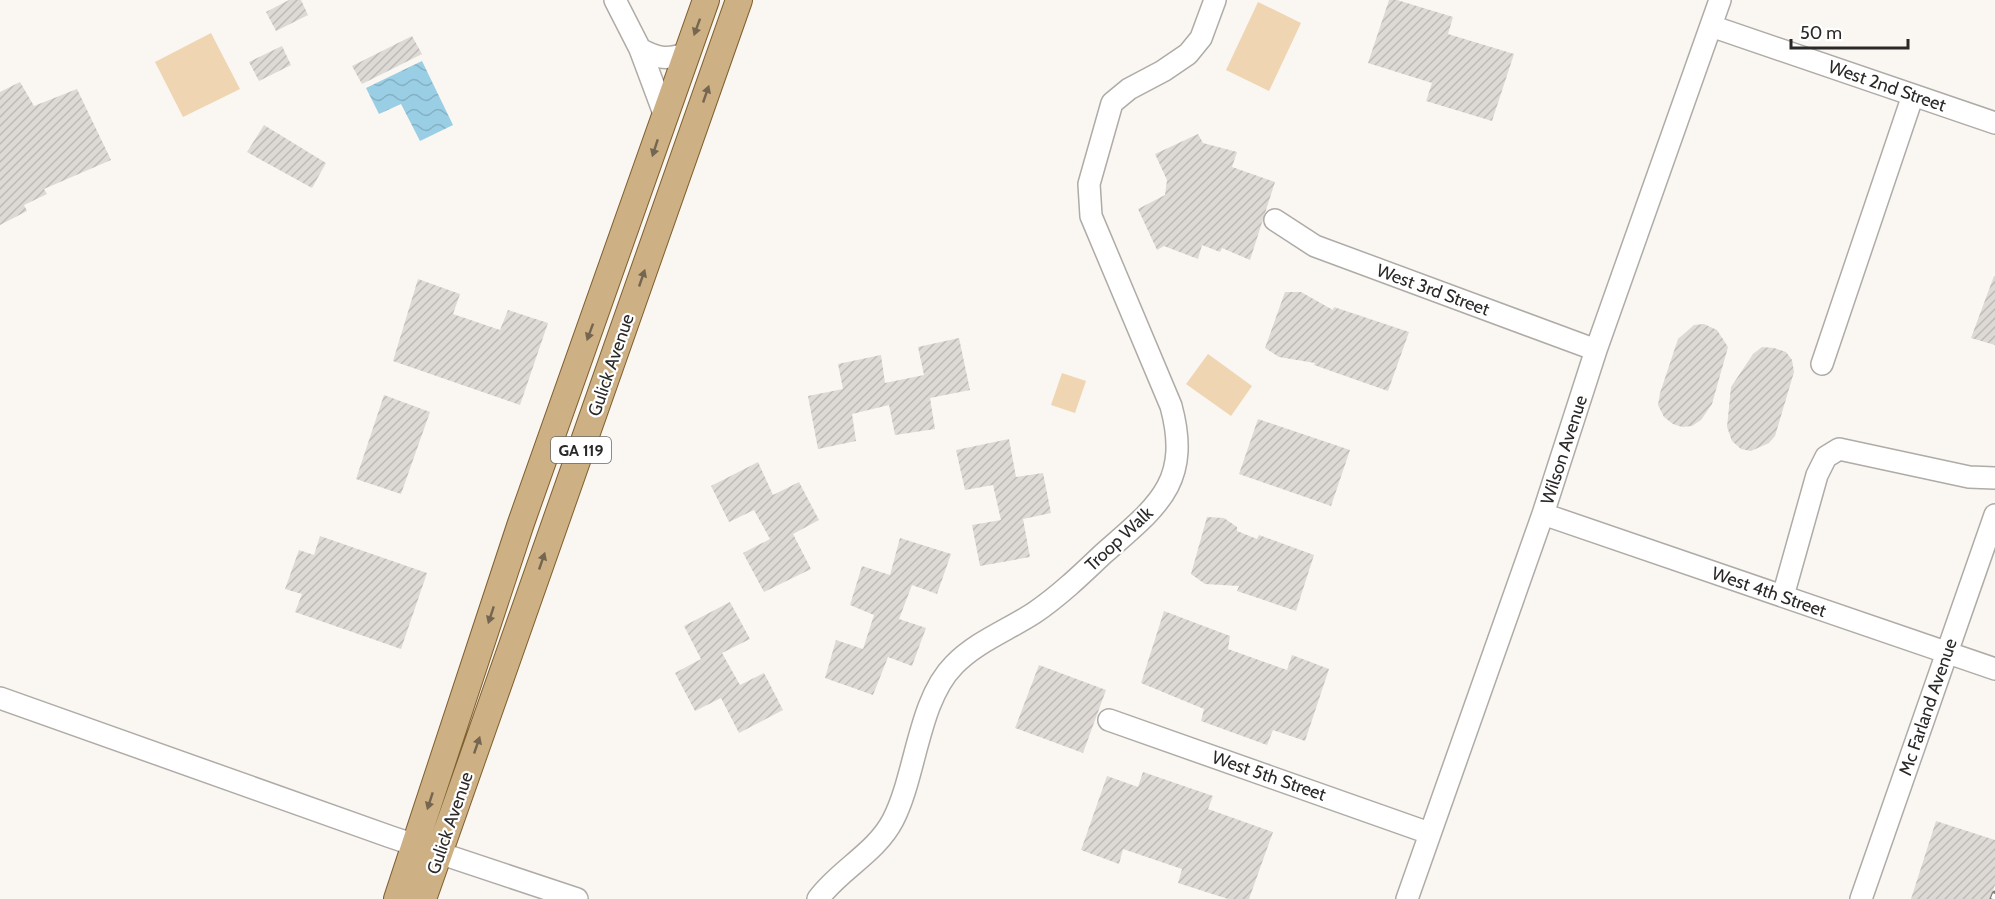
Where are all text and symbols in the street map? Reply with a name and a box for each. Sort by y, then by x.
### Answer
scale bar [1791,12,1908,50]
one-way arrow [691,18,701,36]
text: 50 m [1800,22,1842,44]
street label: West 2nd Street [1825,56,1949,116]
one-way arrow [702,85,712,103]
one-way arrow [649,139,659,157]
street label: West 3rd Street [1374,259,1492,321]
one-way arrow [638,269,648,287]
street label: Gulick Avenue [583,311,639,419]
one-way arrow [585,323,594,341]
street label: Wilson Avenue [1536,393,1592,507]
road number: GA 119 [551,437,611,463]
street label: Troop Walk [1081,501,1158,576]
one-way arrow [538,552,548,570]
street label: West 4th Street [1709,562,1829,622]
one-way arrow [486,606,495,624]
street label: Mc Farland Avenue [1894,636,1962,778]
one-way arrow [473,736,483,754]
street label: West 5th Street [1209,746,1329,806]
street label: Gulick Avenue [422,769,478,877]
one-way arrow [425,792,435,810]

